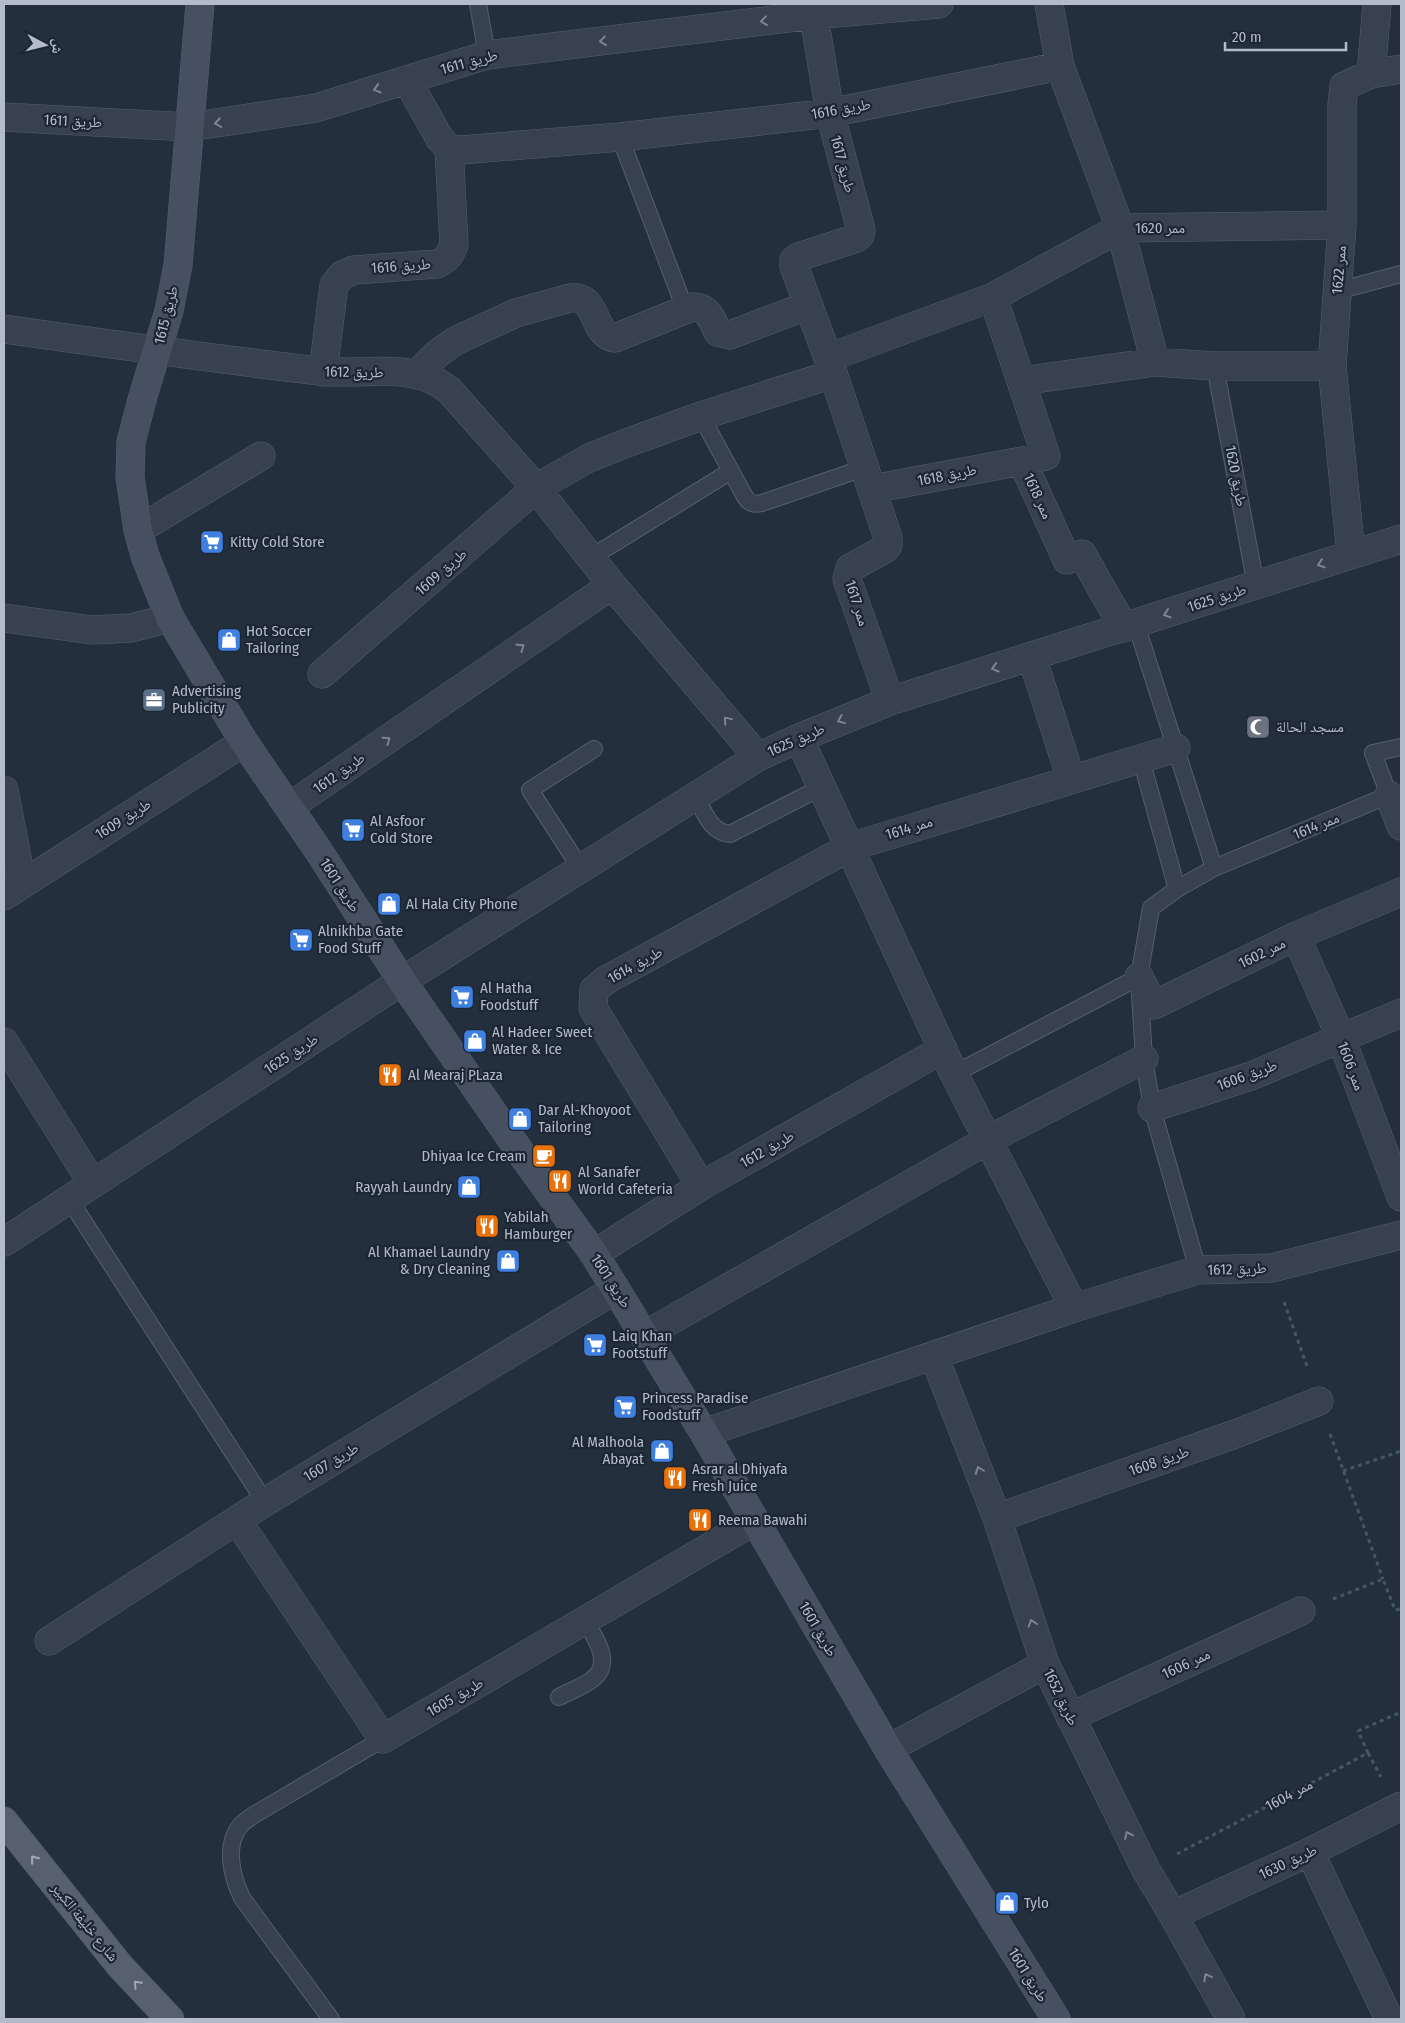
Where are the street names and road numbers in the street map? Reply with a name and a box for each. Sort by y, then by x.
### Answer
street label: طريق 1611 [438,46,500,79]
street label: طريق 1616 [810,95,872,124]
street label: طريق 1611 [43,110,103,133]
street label: طريق 1617 [826,133,859,195]
street label: ممر 1620 [1135,219,1185,237]
street label: ممر 1622 [1328,245,1350,295]
street label: طريق 1616 [370,255,432,278]
street label: طريق 1615 [150,284,183,346]
street label: طريق 1612 [324,362,384,383]
street label: طريق 1620 [1220,444,1251,508]
street label: طريق 1618 [916,460,979,491]
street label: ممر 1618 [1020,470,1056,522]
street label: طريق 1609 [411,545,471,600]
street label: ممر 1617 [841,578,873,628]
street label: طريق 1625 [1185,580,1249,617]
street label: طريق 1625 [765,719,828,762]
street label: طريق 1612 [310,749,369,798]
street label: طريق 1609 [92,795,155,844]
street label: ممر 1614 [1290,809,1342,843]
street label: ممر 1614 [883,812,935,844]
street label: طريق 1601 [315,855,364,916]
street label: ممر 1602 [1236,934,1289,972]
street label: طريق 1614 [604,943,666,988]
street label: طريق 1625 [261,1030,322,1079]
street label: ممر 1606 [1333,1039,1369,1093]
street label: طريق 1606 [1214,1056,1280,1095]
street label: طريق 1612 [737,1126,798,1173]
street label: طريق 1601 [586,1251,635,1312]
street label: طريق 1612 [1207,1259,1267,1280]
street label: طريق 1607 [300,1438,362,1486]
street label: طريق 1608 [1126,1442,1192,1481]
street label: طريق 1601 [794,1598,841,1660]
street label: ممر 1606 [1159,1645,1213,1683]
street label: طريق 1652 [1039,1666,1082,1729]
street label: طريق 1605 [424,1674,487,1721]
street label: ممر 1604 [1262,1775,1316,1815]
street label: طريق 1630 [1256,1841,1320,1884]
street label: شارع خليفة الكبير [46,1878,122,1966]
street label: طريق 1601 [1003,1944,1052,2006]

